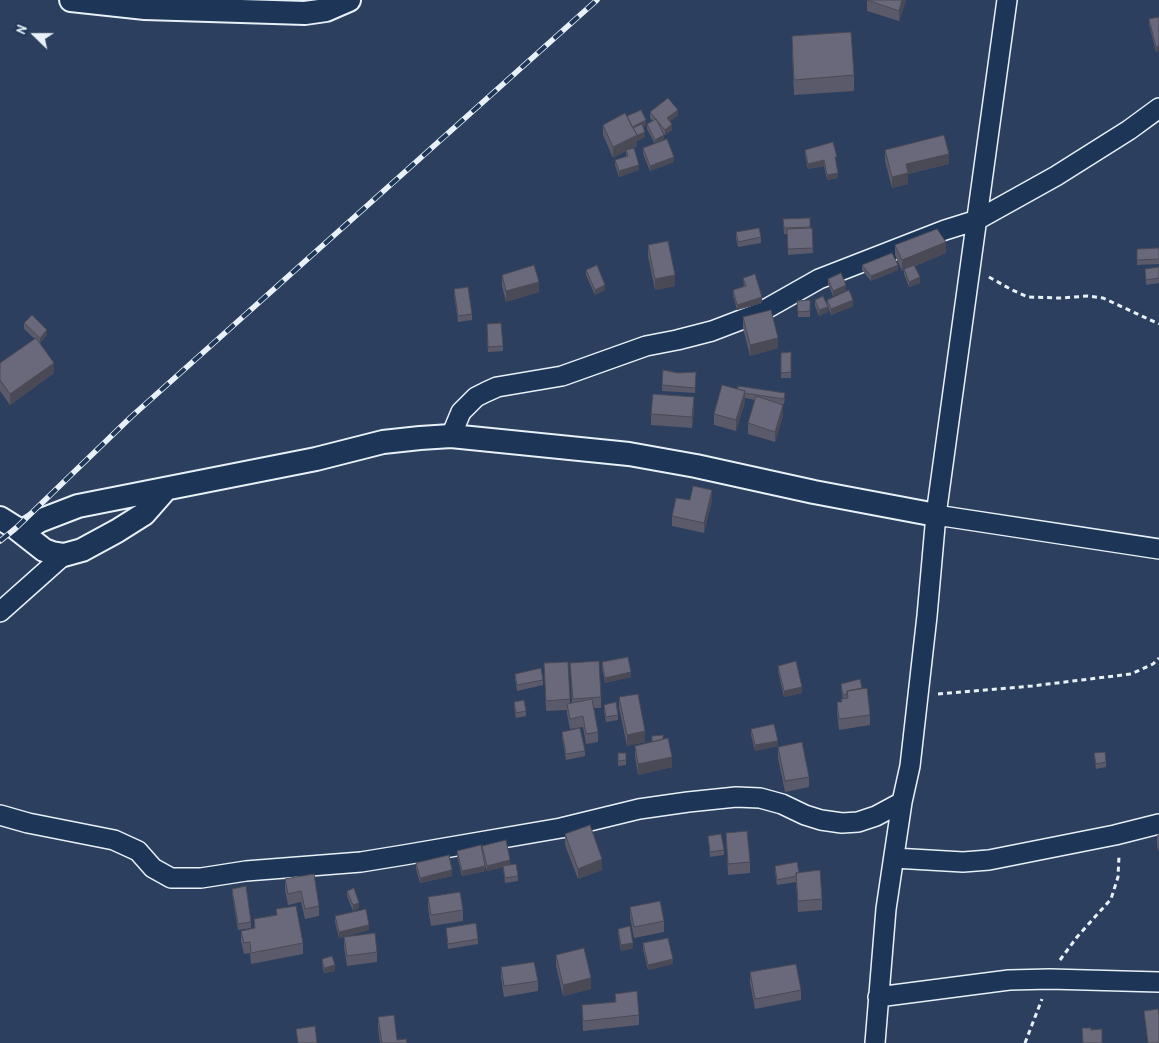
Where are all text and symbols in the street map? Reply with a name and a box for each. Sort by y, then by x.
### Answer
north arrow [10,10,60,60]
text: N [10,22,31,36]

